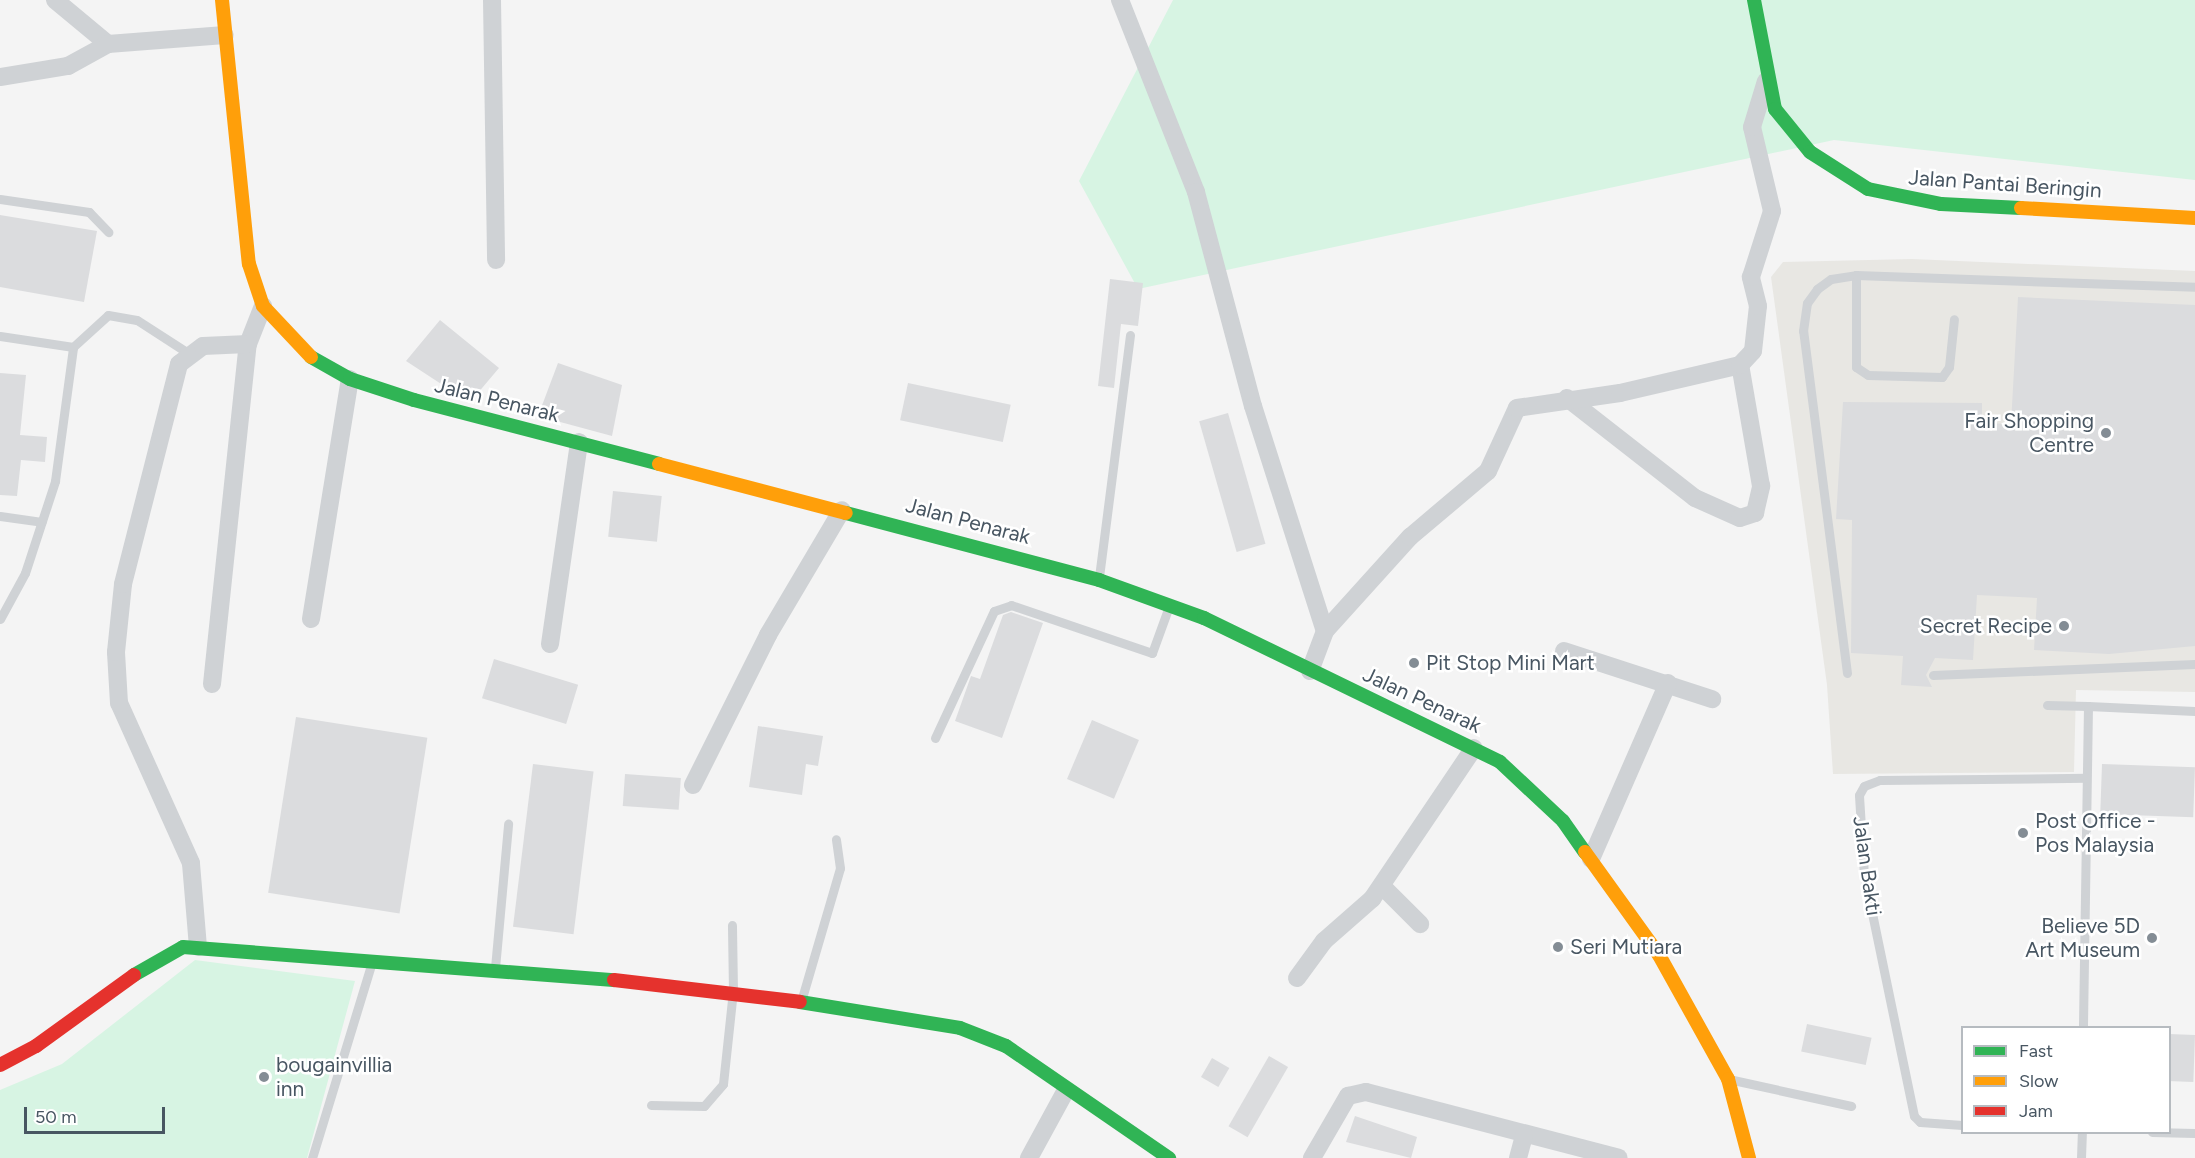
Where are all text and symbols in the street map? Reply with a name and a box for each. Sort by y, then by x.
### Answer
street label: Jalan Pantai Beringin [1908,165,2102,203]
street label: Jalan Penarak [432,372,562,428]
place label: Fair Shopping Centre [1964,408,2094,458]
marker: Fair Shopping Centre [2099,426,2113,440]
street label: Jalan Penarak [903,492,1033,550]
place label: Secret Recipe [1920,613,2052,639]
marker: Secret Recipe [2057,619,2071,633]
place label: Pit Stop Mini Mart [1426,650,1595,676]
marker: Pit Stop Mini Mart [1407,656,1421,670]
street label: Jalan Penarak [1359,662,1485,738]
place label: Post Office - Pos Malaysia [2035,808,2155,858]
street label: Jalan Bakti [1848,815,1886,917]
marker: Post Office - Pos Malaysia [2016,826,2030,840]
place label: Believe 5D Art Museum [2025,913,2140,963]
marker: Believe 5D Art Museum [2145,931,2159,945]
place label: Seri Mutiara [1570,934,1682,960]
marker: Seri Mutiara [1551,940,1565,954]
legend [1961,1026,2171,1134]
text: Fast [2019,1040,2053,1062]
place label: bougainvillia inn [276,1052,392,1102]
marker: bougainvillia inn [257,1070,271,1084]
text: Slow [2019,1070,2058,1092]
scale bar [27,1095,168,1133]
text: Jam [2019,1100,2053,1122]
text: 50 m [35,1106,77,1128]

